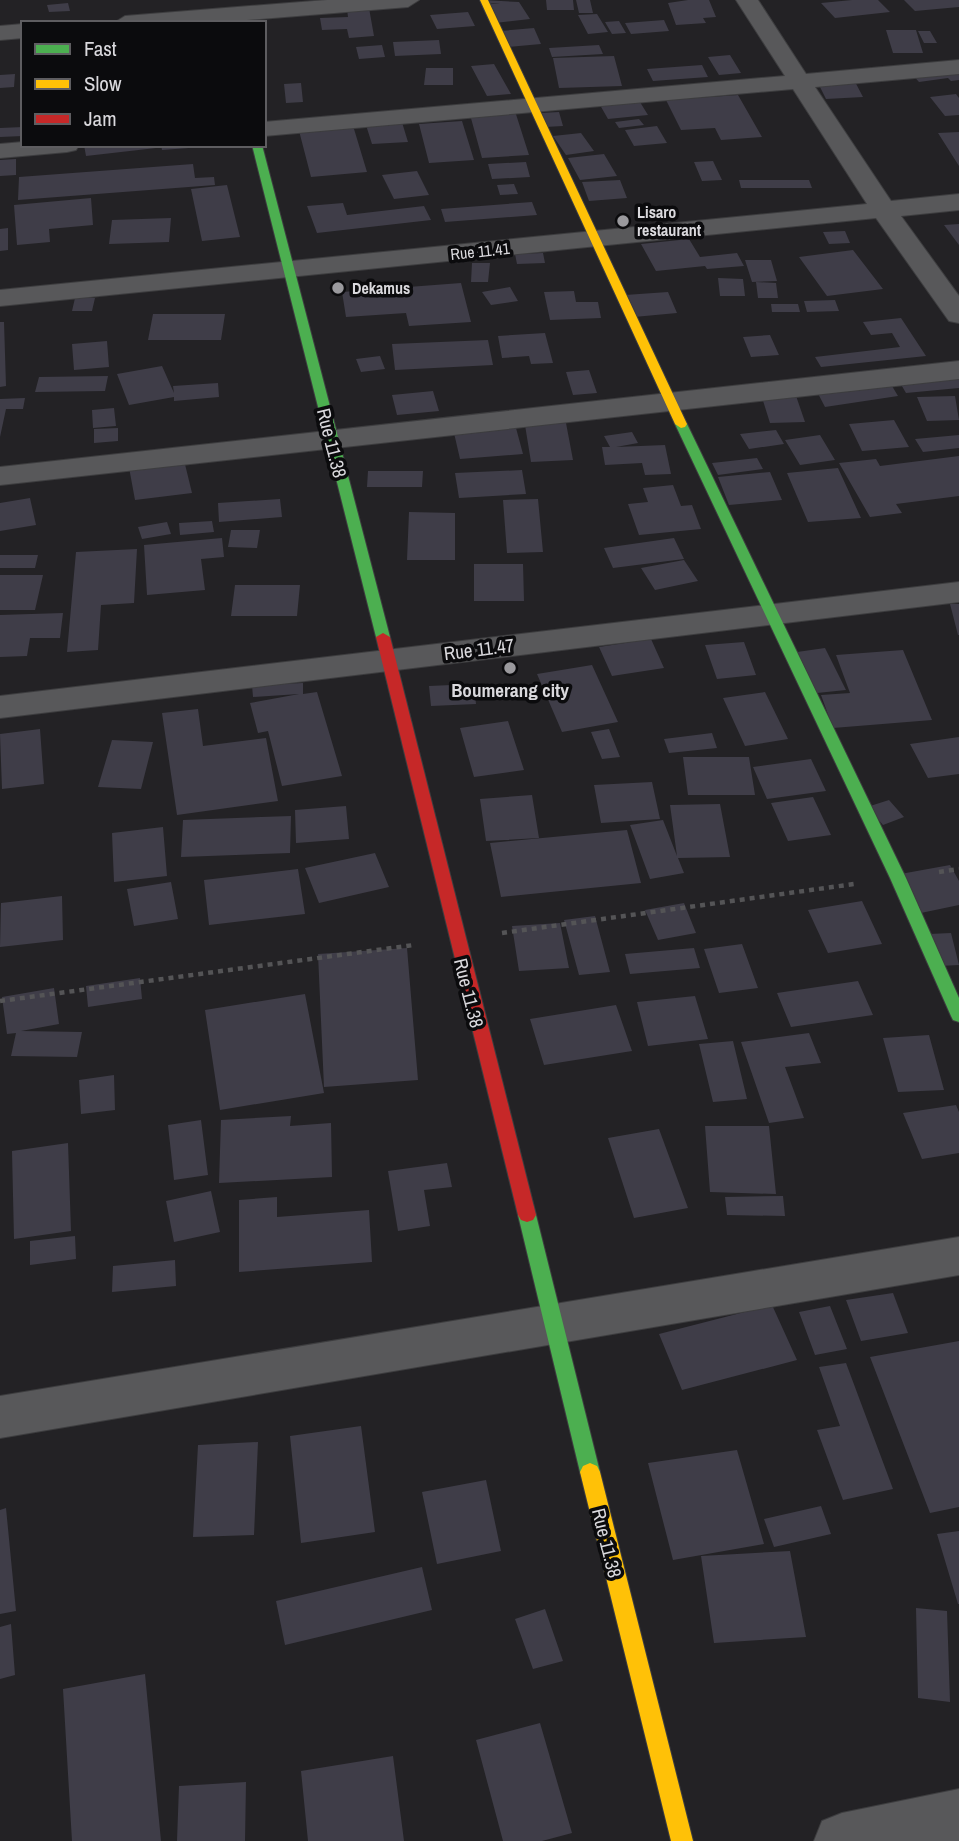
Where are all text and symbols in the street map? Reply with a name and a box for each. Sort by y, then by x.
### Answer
legend [21,21,266,147]
text: Fast [84,34,117,63]
text: Slow [84,69,122,98]
text: Jam [84,104,117,133]
place label: Lisaro restaurant [637,201,702,241]
marker: Lisaro restaurant [615,213,631,229]
street label: Rue 11.41 [449,237,511,265]
place label: Dekamus [352,277,410,299]
marker: Dekamus [330,280,346,296]
street label: Rue 11.38 [311,406,353,480]
street label: Rue 11.47 [442,632,516,666]
marker: Boumerang city [502,660,518,676]
place label: Boumerang city [451,677,569,703]
street label: Rue 11.38 [448,956,490,1030]
street label: Rue 11.38 [586,1506,628,1580]

